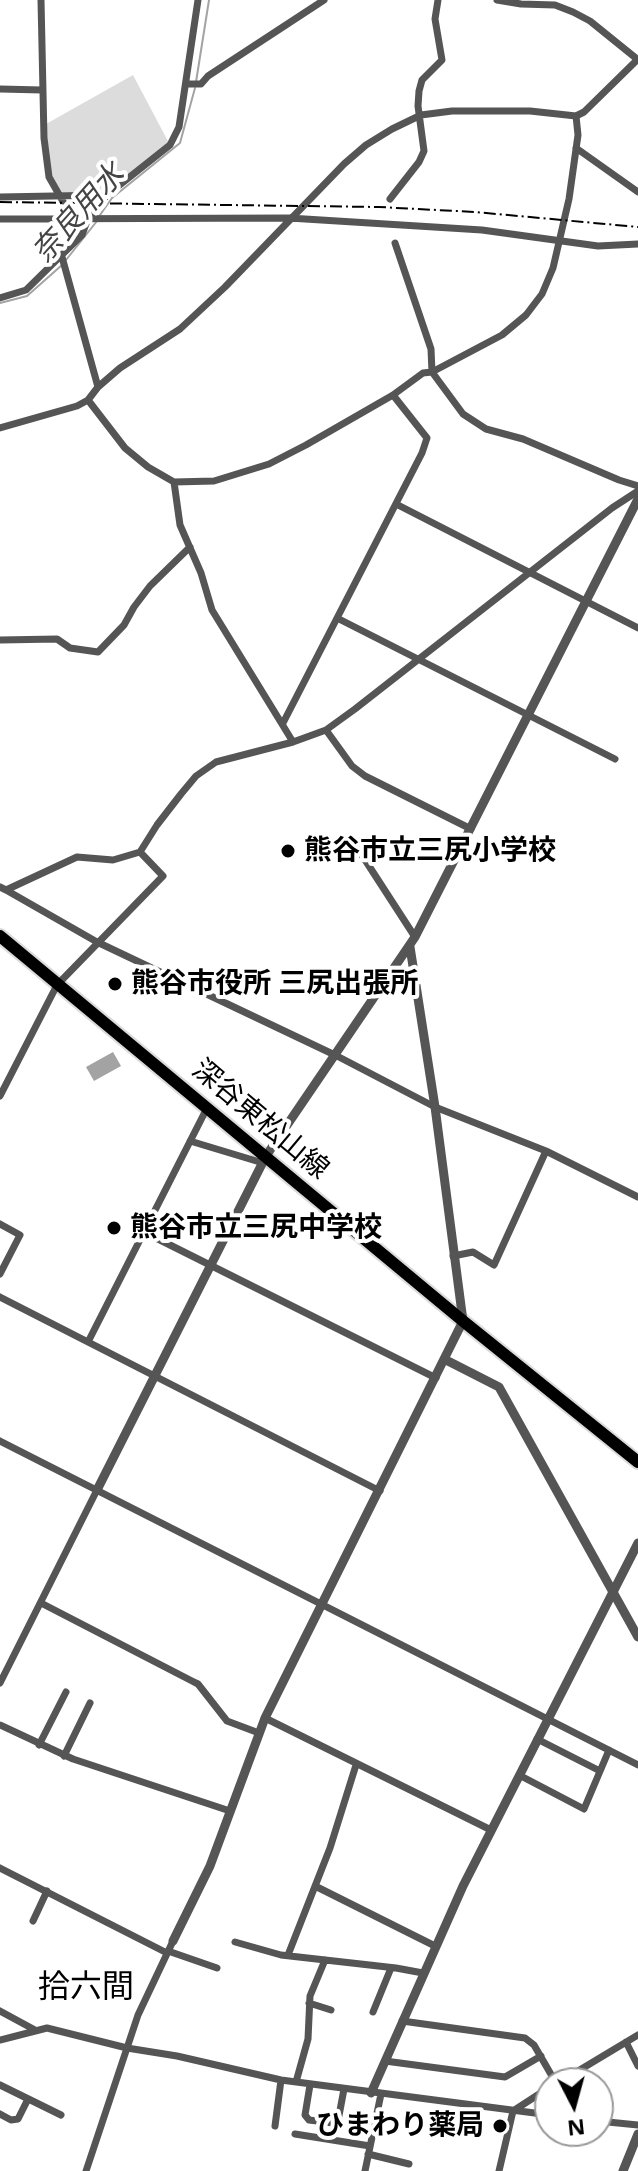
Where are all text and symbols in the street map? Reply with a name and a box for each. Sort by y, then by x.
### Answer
water label: 奈良用水 [25,157,133,271]
place label: 熊谷市立三尻小学校 [304,834,556,868]
marker: 熊谷市立三尻小学校 [279,842,297,860]
place label: 熊谷市役所 三尻出張所 [131,967,418,1001]
marker: 熊谷市役所 三尻出張所 [106,975,124,993]
street label: 深谷東松山線 [185,1053,335,1187]
place label: 熊谷市立三尻中学校 [130,1211,382,1245]
marker: 熊谷市立三尻中学校 [105,1219,123,1237]
district label: 拾六間 [38,1969,134,2007]
north arrow [534,2067,614,2147]
place label: ひまわり薬局 [316,2109,484,2143]
text: N [566,2113,587,2145]
marker: ひまわり薬局 [491,2117,509,2135]

